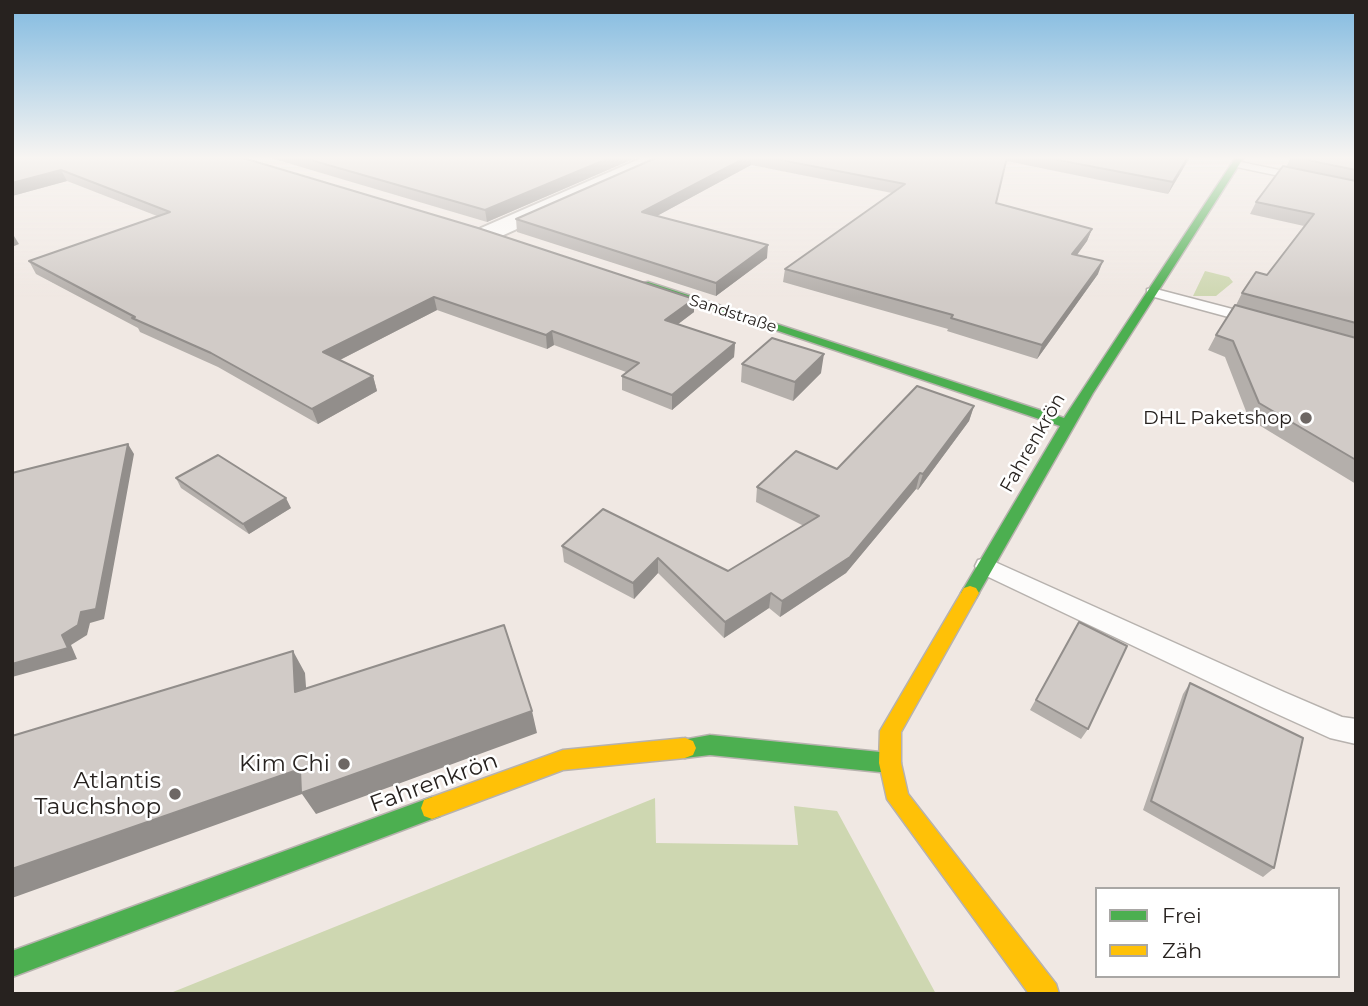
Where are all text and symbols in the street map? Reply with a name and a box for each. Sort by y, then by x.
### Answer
street label: Sandstraße [687,291,779,337]
street label: Fahrenkrön [995,389,1071,497]
place label: DHL Paketshop [1143,407,1292,429]
marker: DHL Paketshop [1298,410,1314,426]
street label: Fahrenkrön [366,747,502,819]
place label: Kim Chi [239,750,330,778]
marker: Kim Chi [336,756,352,772]
place label: Atlantis Tauchshop [34,767,161,821]
marker: Atlantis Tauchshop [167,786,183,802]
legend [1095,887,1340,978]
text: Frei [1162,903,1202,928]
text: Zäh [1162,938,1202,963]

